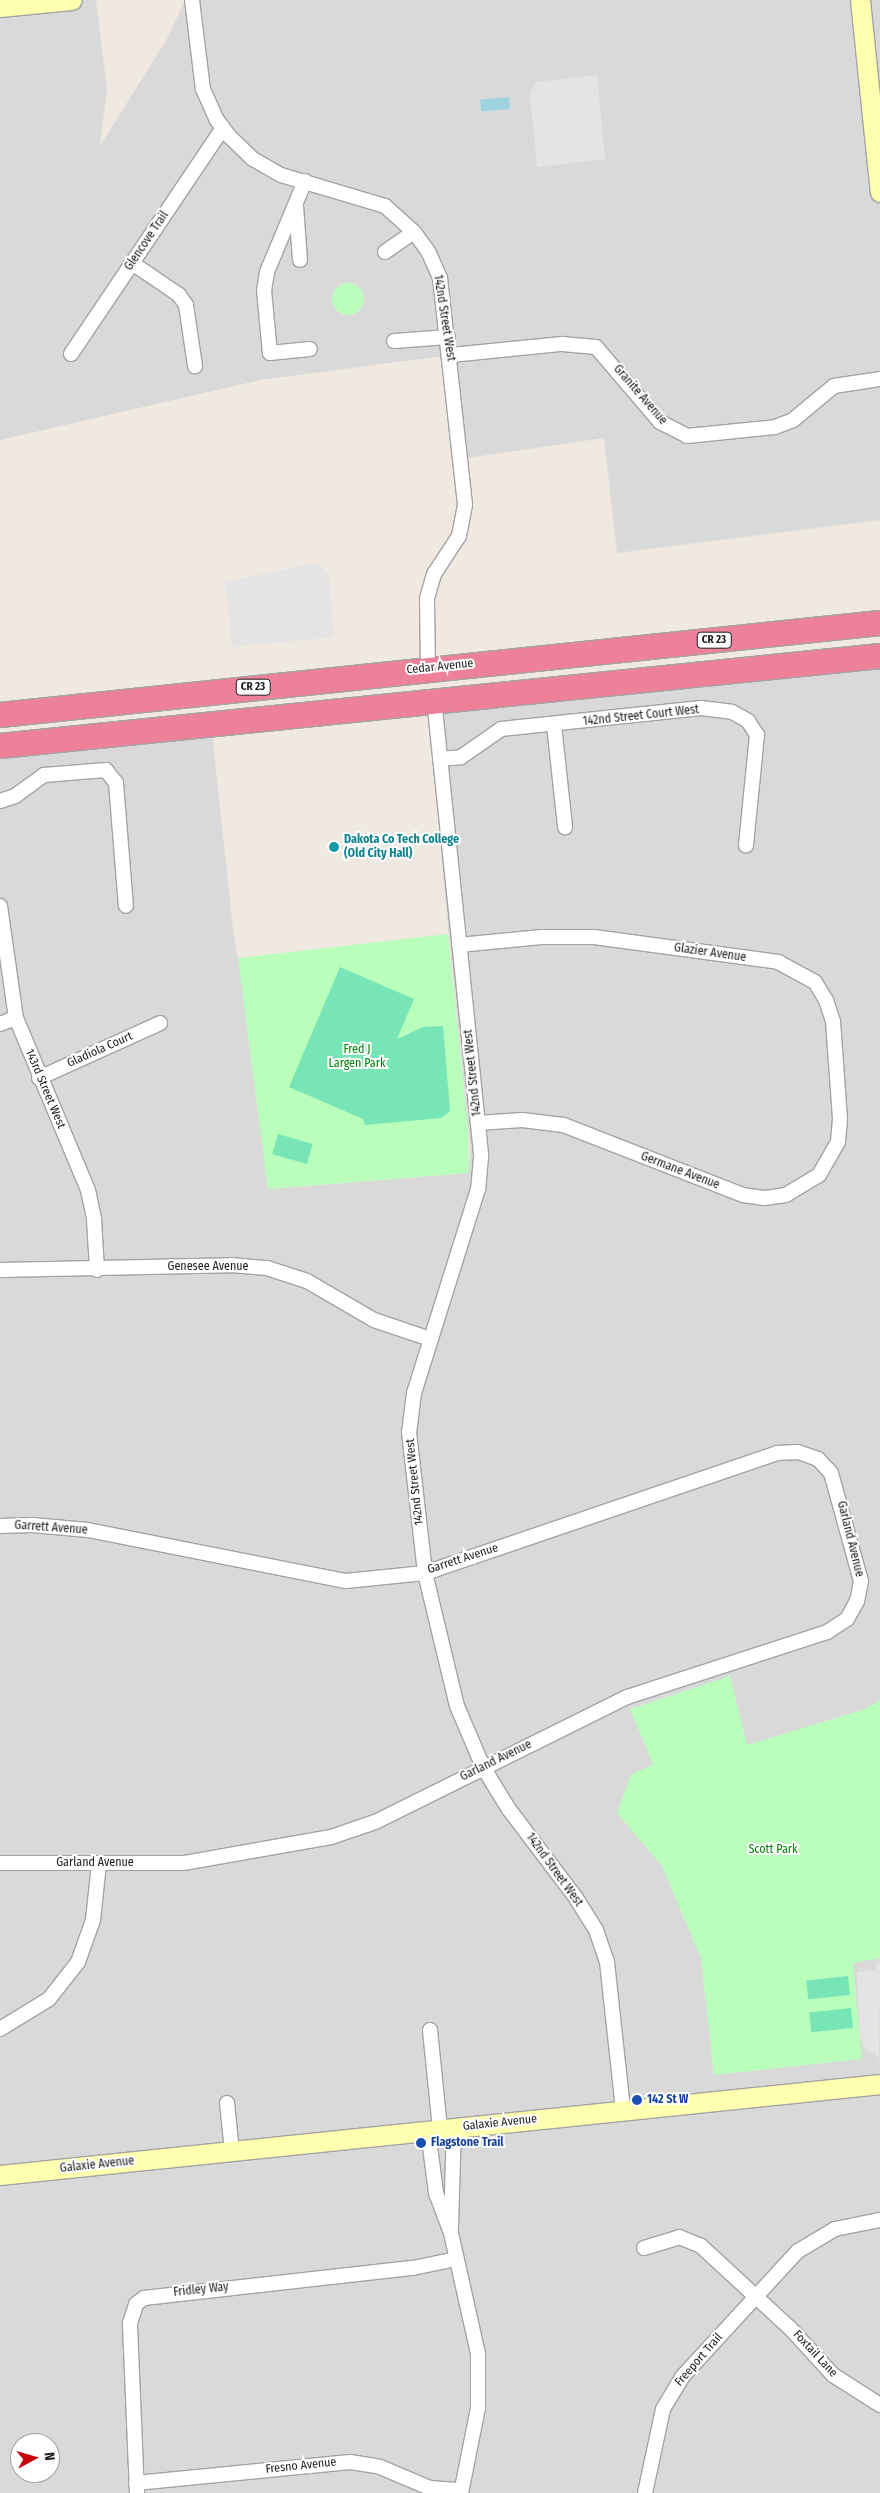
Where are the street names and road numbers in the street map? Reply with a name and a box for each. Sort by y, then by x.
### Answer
street label: Glencove Trail [122,209,172,273]
street label: 142nd Street West [430,274,458,362]
street label: Granite Avenue [610,362,670,428]
road number: CR 23 [696,632,732,648]
street label: Cedar Avenue [406,656,474,678]
road number: CR 23 [236,679,270,696]
street label: 142nd Street Court West [582,703,700,729]
street label: Glazier Avenue [673,941,747,965]
street label: Gladiola Court [65,1029,135,1071]
street label: 142nd Street West [461,1029,485,1117]
street label: 143rd Street West [22,1047,68,1131]
street label: Germane Avenue [639,1149,721,1193]
street label: Genesee Avenue [168,1260,248,1274]
street label: 142nd Street West [403,1438,427,1526]
street label: Garland Avenue [834,1500,866,1578]
street label: Garrett Avenue [14,1518,88,1538]
street label: Garrett Avenue [426,1541,500,1577]
street label: Garland Avenue [458,1738,534,1784]
street label: 142nd Street West [522,1830,586,1910]
street label: Garland Avenue [56,1856,134,1870]
street label: Galaxie Avenue [462,2112,538,2134]
street label: Galaxie Avenue [59,2154,135,2176]
street label: Fridley Way [173,2280,229,2300]
street label: Foxtail Lane [790,2328,840,2380]
street label: Freeport Trail [672,2331,726,2389]
street label: Fresno Avenue [265,2455,337,2477]

